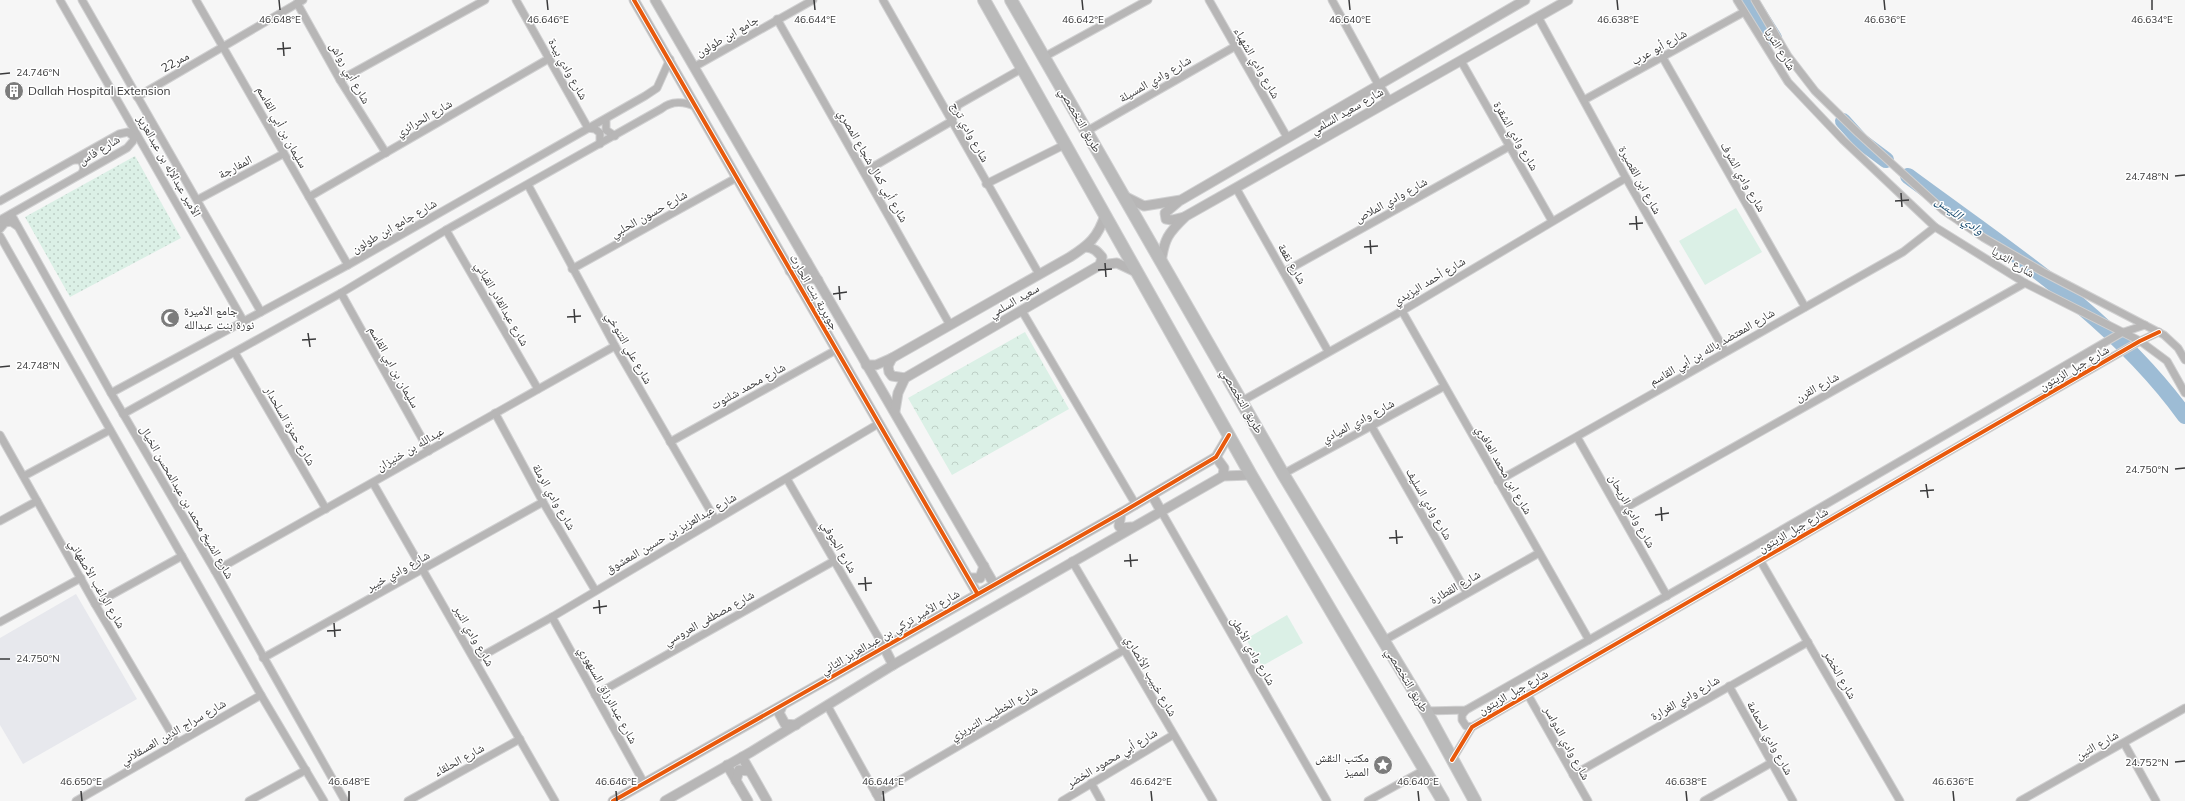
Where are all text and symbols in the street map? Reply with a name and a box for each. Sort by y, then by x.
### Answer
street label: جامع ابن طولون [693,11,761,60]
text: 46.648°E [259,13,301,26]
text: 46.646°E [527,13,569,26]
text: 46.644°E [794,13,836,26]
text: 46.642°E [1062,13,1104,26]
text: 46.640°E [1329,13,1371,26]
text: 46.638°E [1597,13,1639,26]
text: 46.636°E [1864,13,1906,26]
text: 46.634°E [2131,13,2173,26]
street label: شارع وادي الشهباء [1228,25,1284,103]
street label: شارع أبو عرب [1628,25,1690,69]
street label: شارع الثريا [1761,25,1799,74]
street label: شارع وادي بيدة [543,35,592,104]
street label: شارع أبي رواش [324,39,374,108]
street label: ممر22 [158,48,191,75]
street label: شارع وادي المسيلة [1116,52,1195,108]
text: 24.746°N [16,66,60,79]
building icon: Dallah Hospital Extension [3,80,25,102]
place label: Dallah Hospital Extension [28,83,171,98]
street label: سليمان بن أبي القاسم [251,83,311,172]
street label: شارع سعيد السلمي [1308,84,1387,140]
street label: طريق التخصصي [1053,85,1105,156]
street label: شارع الحرائري [393,95,456,142]
street label: شارع وادي الشقرة [1488,98,1542,175]
street label: شارع وادي ترج [945,99,993,166]
street label: شارع أبي كمال شجاع المصري [832,107,912,227]
street label: الأمير عبدالإله بن عبدالعزيز [133,111,205,220]
street label: شارع فاس [75,131,123,169]
street label: شارع وادي الشرف [1715,139,1770,216]
street label: شارع ابن القصيرة [1615,143,1665,217]
street label: المفارجة [215,151,254,182]
text: 24.748°N [2125,170,2169,183]
street label: شارع وادي الملاص [1352,173,1431,228]
street label: شارع حسون الحلبي [608,186,691,243]
water label: وادي الليسن [1931,192,1987,241]
street label: شارع جامع ابن طولون [348,195,440,257]
street label: شارع نقعة [1274,241,1310,287]
street label: شارع الثريا [1988,243,2038,281]
street label: جويرية بنت الحارث [786,251,842,333]
street label: شارع أحمد اليزيدي [1390,253,1469,311]
street label: شارع عبدالقادر القباني [470,259,533,350]
street label: سعيد السلمي [986,280,1043,324]
place label: جامع الأميرة نورة بنت عبدالله [184,303,254,332]
street label: شارع المعتضد بالله بن أبي القاسم [1646,304,1779,391]
mosque icon: جامع الأميرة نورة بنت عبدالله [159,307,181,329]
street label: شارع علي التنوخي [600,309,656,388]
street label: سليمان بن ابي القاسم [363,323,423,412]
street label: شارع جبل الزيتون [2036,341,2112,395]
text: 24.748°N [16,359,60,372]
street label: شارع محمد شلتوت [708,359,788,413]
street label: طريق التخصصي [1215,366,1267,437]
street label: شارع القرن [1792,368,1842,406]
street label: شارع حمزة السلحدار [260,383,319,469]
street label: شارع وادي الميادي [1319,395,1398,449]
street label: شارع الشيخ محمد بن عبدالمحسن الخيال [136,422,238,582]
street label: عبدالله بن خنيزان [373,423,447,474]
street label: شارع ابن محمد العافري [1470,423,1536,519]
street label: شارع وادي الرملة [527,461,579,534]
text: 24.750°N [2125,463,2169,476]
street label: شارع وادي السليف [1400,465,1456,544]
street label: شارع وادي الريحان [1603,471,1659,552]
street label: شارع عبدالعزيز بن حسين المعشوق [603,489,739,577]
street label: شارع جبل الزيتون [1755,503,1831,557]
street label: شارع الجوفي [816,518,861,577]
street label: شارع الراغب الأصفهاني [63,537,129,633]
street label: شارع وادي خيبر [363,547,434,597]
street label: شارع القطارة [1427,566,1483,608]
street label: شارع الأمير تركي بن عبدالعزيز الثاني [817,585,964,680]
street label: شارع مصطفى العروسي [661,586,758,651]
street label: شارع وادي النير [448,602,498,671]
street label: شارع وادي الأبطن [1225,614,1279,689]
street label: شارع خبيب الأنصاري [1120,633,1181,721]
street label: شارع عبدالرزاق السنهوري [573,643,641,748]
street label: طريق التخصصي [1380,645,1433,716]
street label: شارع الخضر [1819,647,1860,702]
text: 24.750°N [16,652,60,665]
street label: شارع جبل الزيتون [1475,665,1551,719]
street label: شارع وادي الغرارة [1647,672,1724,726]
street label: شارع الخطيب التبريزي [947,681,1042,746]
street label: شارع سراج الدين العسقلاني [117,695,230,771]
street label: شارع وادي الحمامة [1741,698,1797,779]
street label: شارع وادي الدواسر [1538,702,1594,784]
street label: شارع أبي محمود الخضر [1063,725,1161,794]
street label: شارع التين [2073,727,2122,763]
street label: شارع الحلقاء [431,740,487,780]
place label: مكتب النقش المميز [1315,750,1369,779]
place icon: مكتب النقش المميز [1372,754,1394,776]
text: 24.752°N [2125,756,2169,769]
text: 46.650°E [60,775,102,788]
text: 46.648°E [328,775,370,788]
text: 46.646°E [595,775,637,788]
text: 46.644°E [862,775,904,788]
text: 46.642°E [1130,775,1172,788]
text: 46.640°E [1397,775,1439,788]
text: 46.638°E [1665,775,1707,788]
text: 46.636°E [1932,775,1974,788]

